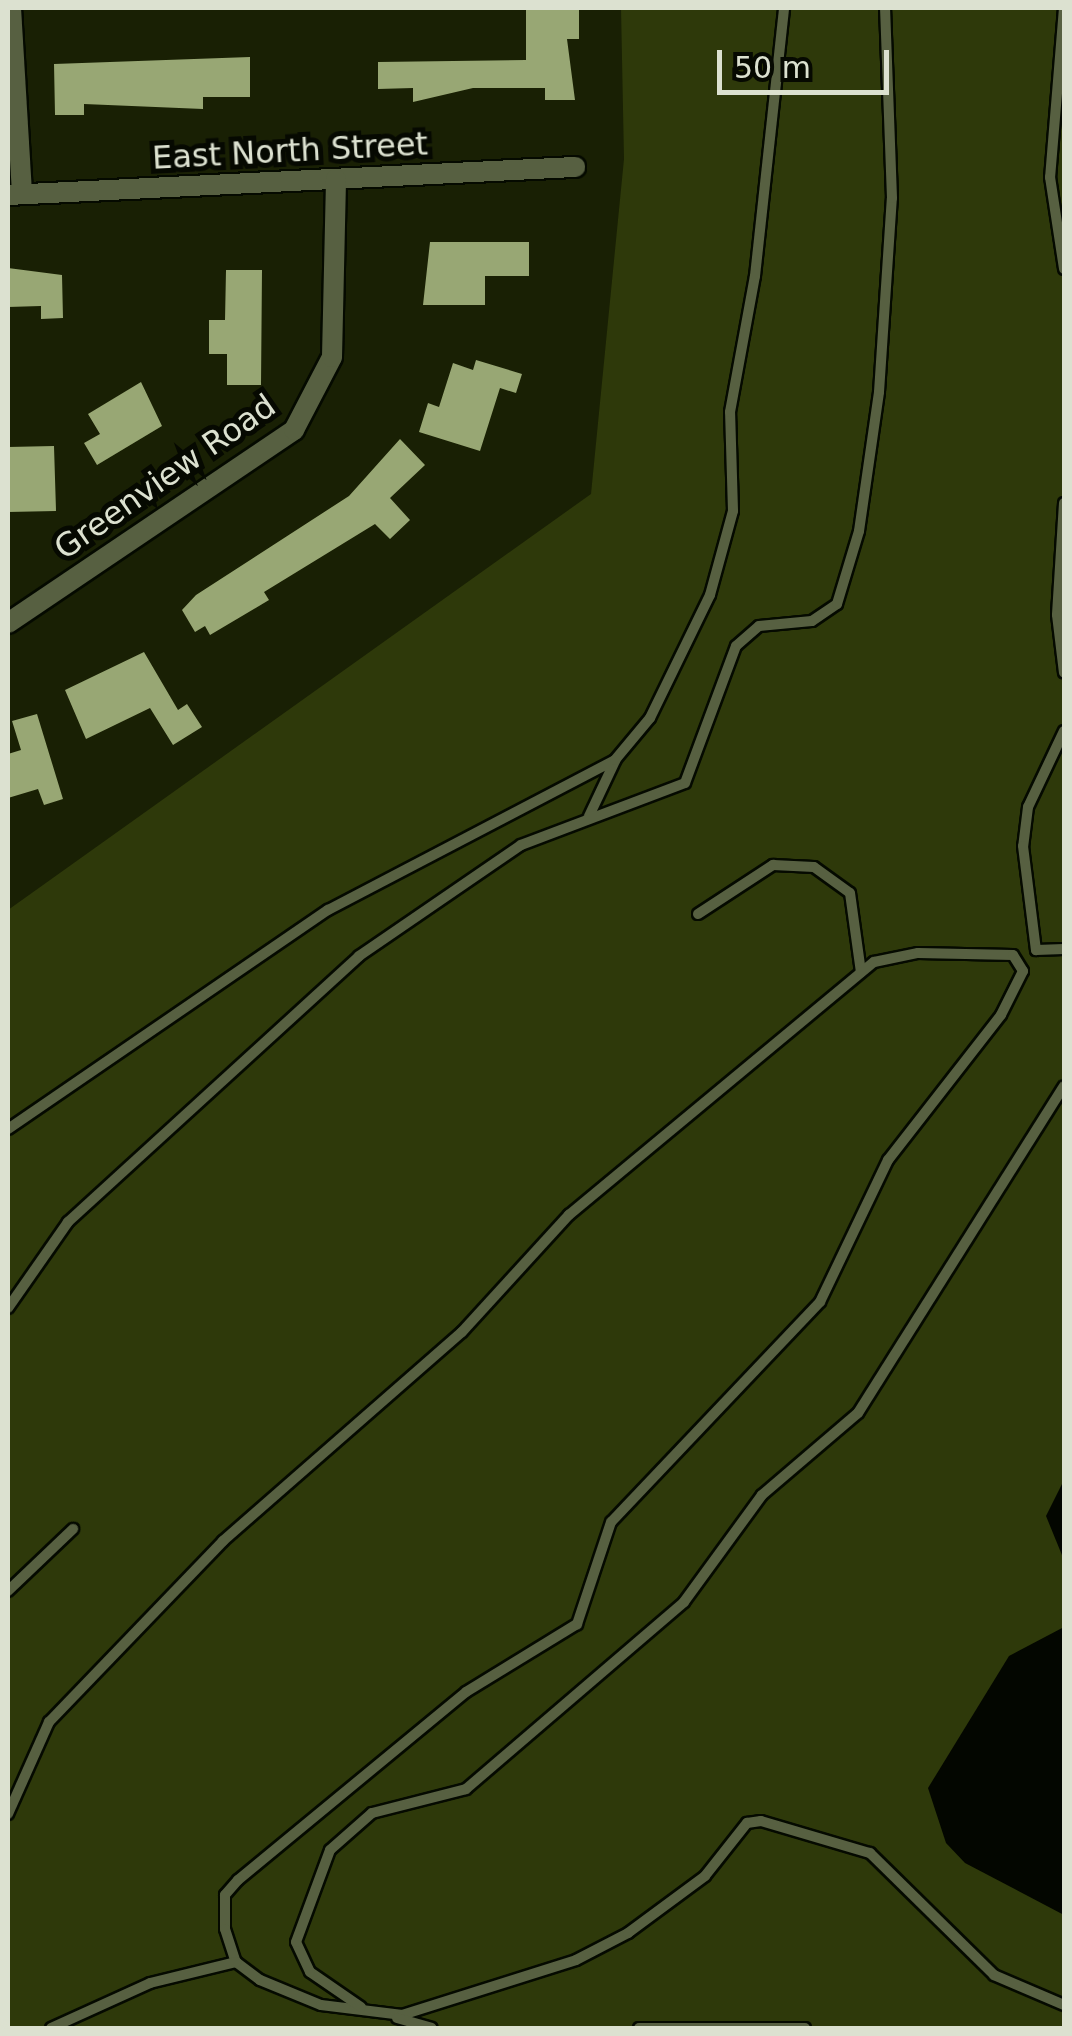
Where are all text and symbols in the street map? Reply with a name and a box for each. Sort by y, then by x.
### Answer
scale bar [722,30,894,92]
text: 50 m [734,50,811,85]
street label: East North Street [151,125,429,177]
street label: Greenview Road [47,386,283,568]

